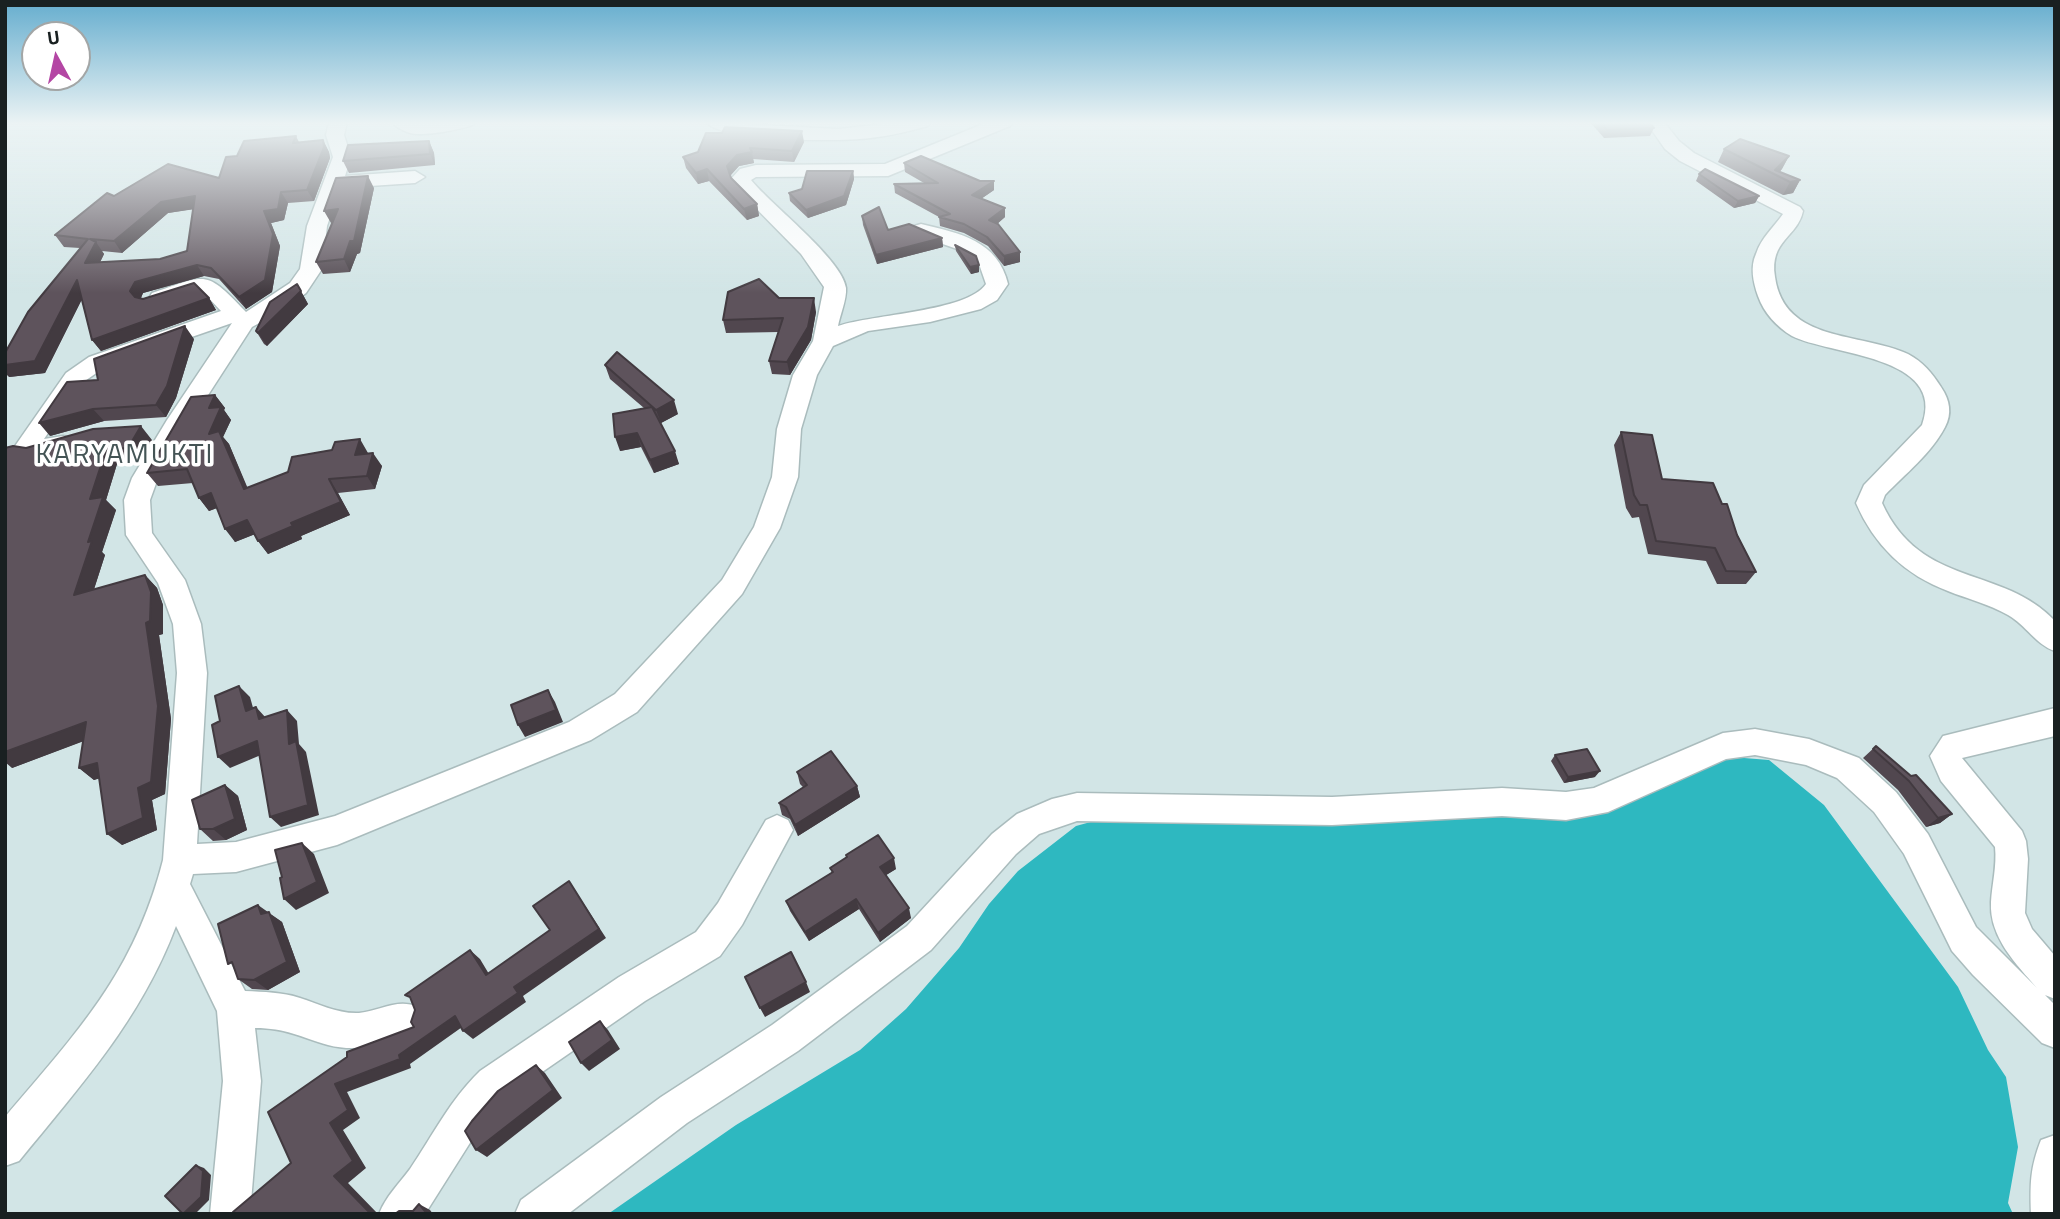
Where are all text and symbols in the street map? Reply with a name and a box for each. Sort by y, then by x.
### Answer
north arrow [21,21,91,91]
text: U [45,21,61,52]
district label: KARYAMUKTI [37,439,213,473]

